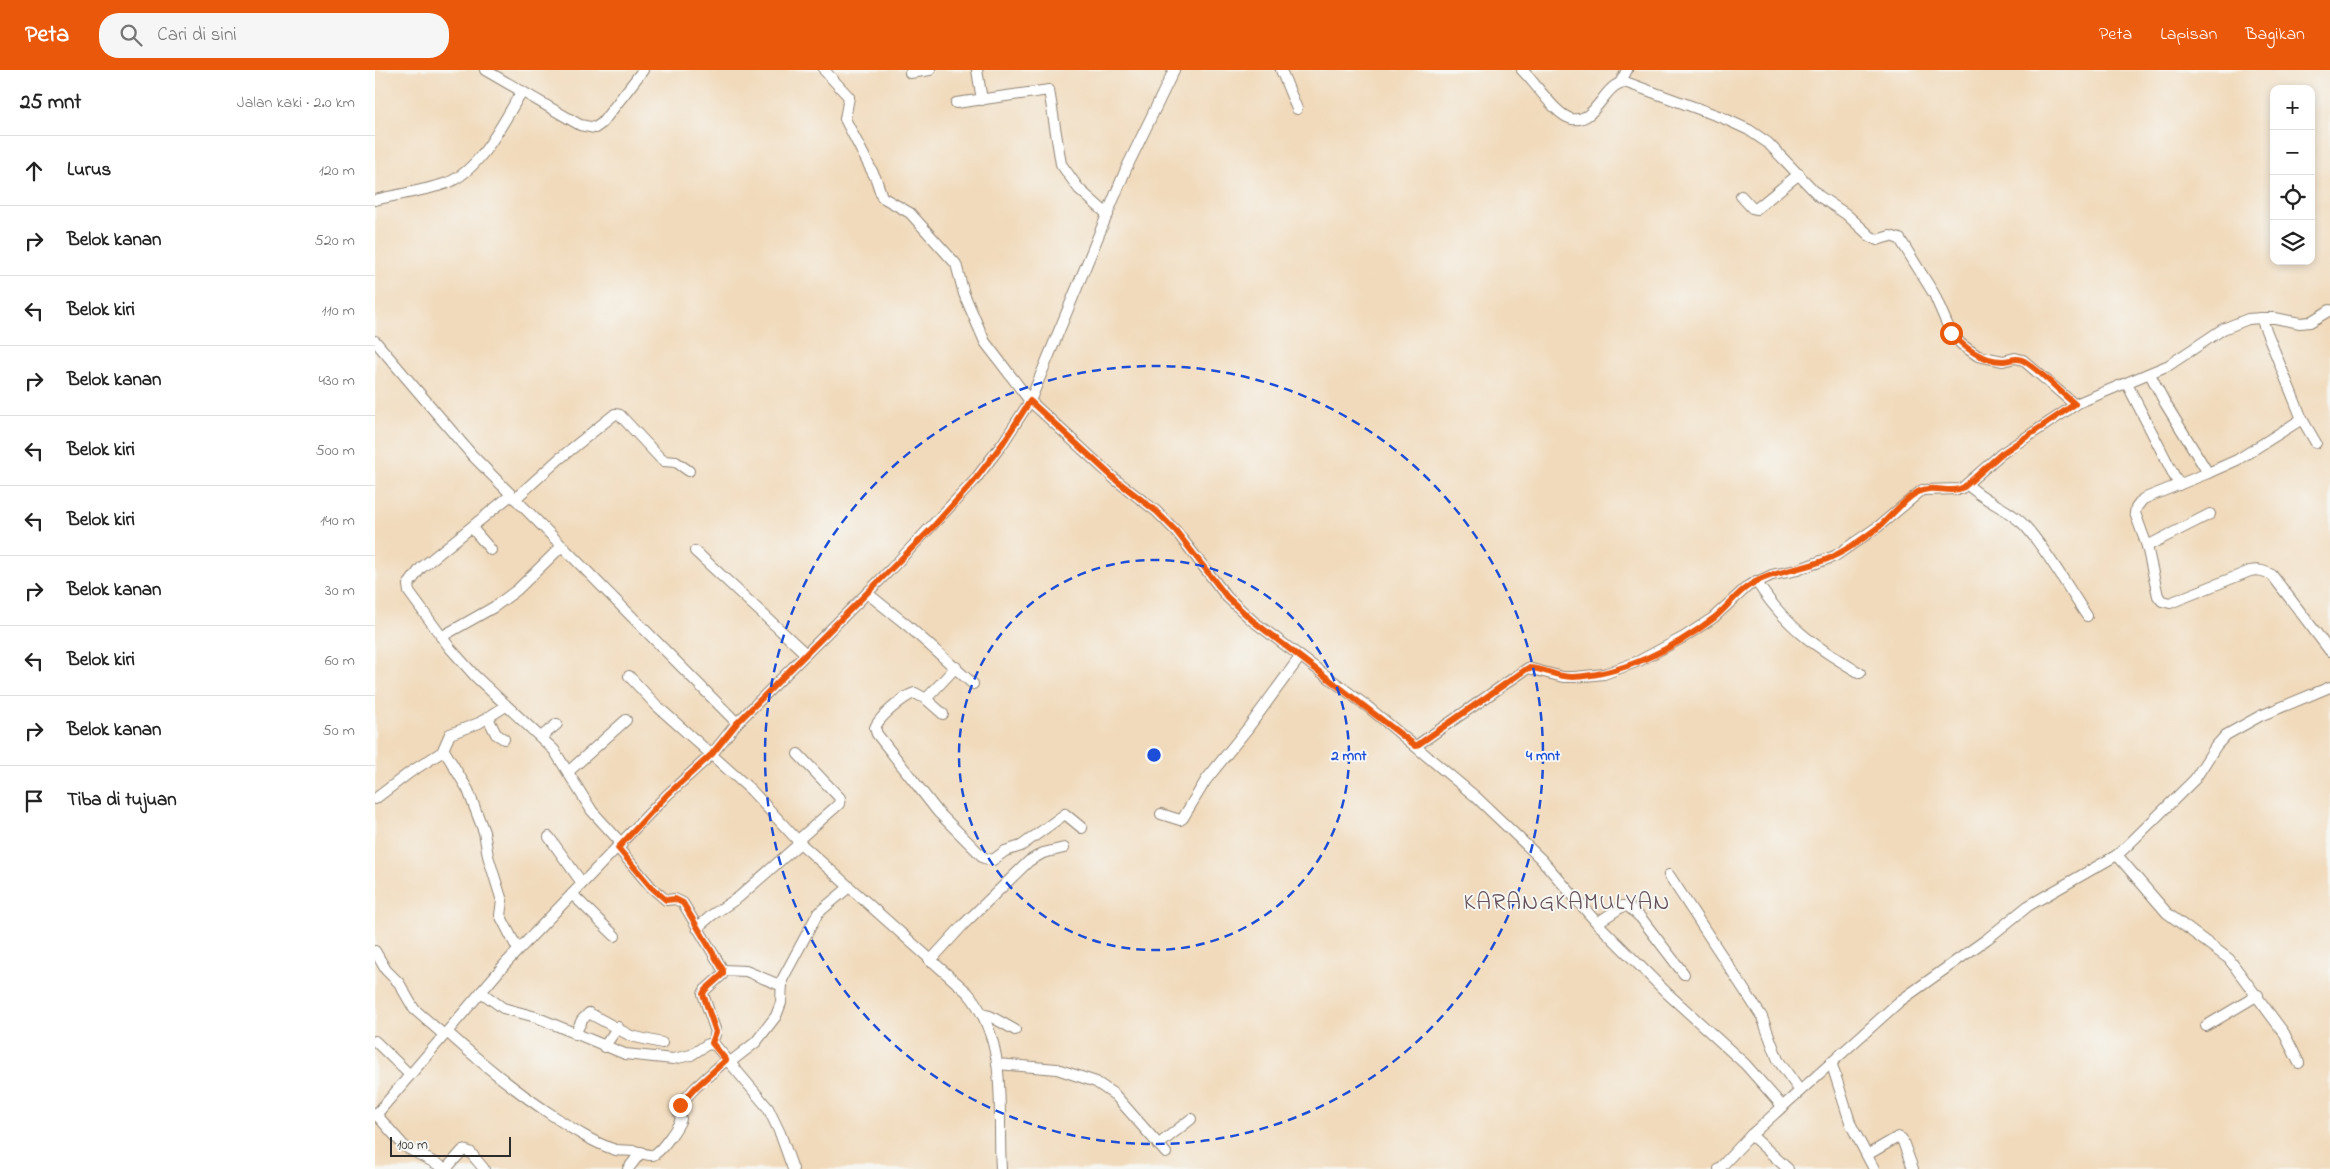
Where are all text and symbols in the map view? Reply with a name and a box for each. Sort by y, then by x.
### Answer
search box [99,13,449,58]
text: Peta [25,18,69,53]
icon: search [117,21,145,49]
text: Cari di sini [157,22,237,49]
text: Peta [2099,22,2132,48]
text: Lapisan [2160,22,2217,48]
text: Bagikan [2245,22,2305,48]
map controls [2270,85,2315,265]
button: + [2270,85,2315,130]
text: 25 mnt [20,88,81,118]
text: Jalan kaki · 2.0 km [237,91,355,115]
button: − [2270,130,2315,175]
icon: ahead [20,157,48,185]
text: Lurus [67,157,111,184]
text: 120 m [319,159,355,183]
button: locate [2270,175,2315,220]
button: layers [2270,220,2315,265]
icon: right [20,227,48,255]
text: Belok kanan [67,227,161,254]
text: 520 m [315,229,355,253]
icon: left [20,297,48,325]
text: Belok kiri [67,297,135,324]
text: 110 m [321,299,355,323]
route start [1940,322,1963,345]
icon: right [20,367,48,395]
text: Belok kanan [67,367,161,394]
text: 430 m [318,369,355,393]
icon: left [20,437,48,465]
text: Belok kiri [67,437,135,464]
text: 500 m [316,439,355,463]
icon: left [20,507,48,535]
text: Belok kiri [67,507,135,534]
text: 140 m [320,509,355,533]
icon: right [20,577,48,605]
text: Belok kanan [67,577,161,604]
text: 30 m [325,579,355,603]
icon: left [20,647,48,675]
text: Belok kiri [67,647,135,674]
text: 60 m [325,649,355,673]
icon: right [20,717,48,745]
text: Belok kanan [67,717,161,744]
text: 50 m [323,719,355,743]
text: 2 mnt [1330,745,1368,767]
text: 4 mnt [1525,745,1561,767]
centre of rings [1145,746,1163,764]
icon: arrive [20,787,48,815]
text: Tiba di tujuan [67,787,177,814]
district label: KARANGKAMULYAN [1464,886,1670,921]
route end [669,1094,692,1117]
scale bar [390,1134,511,1157]
text: 100 m [397,1135,428,1156]

